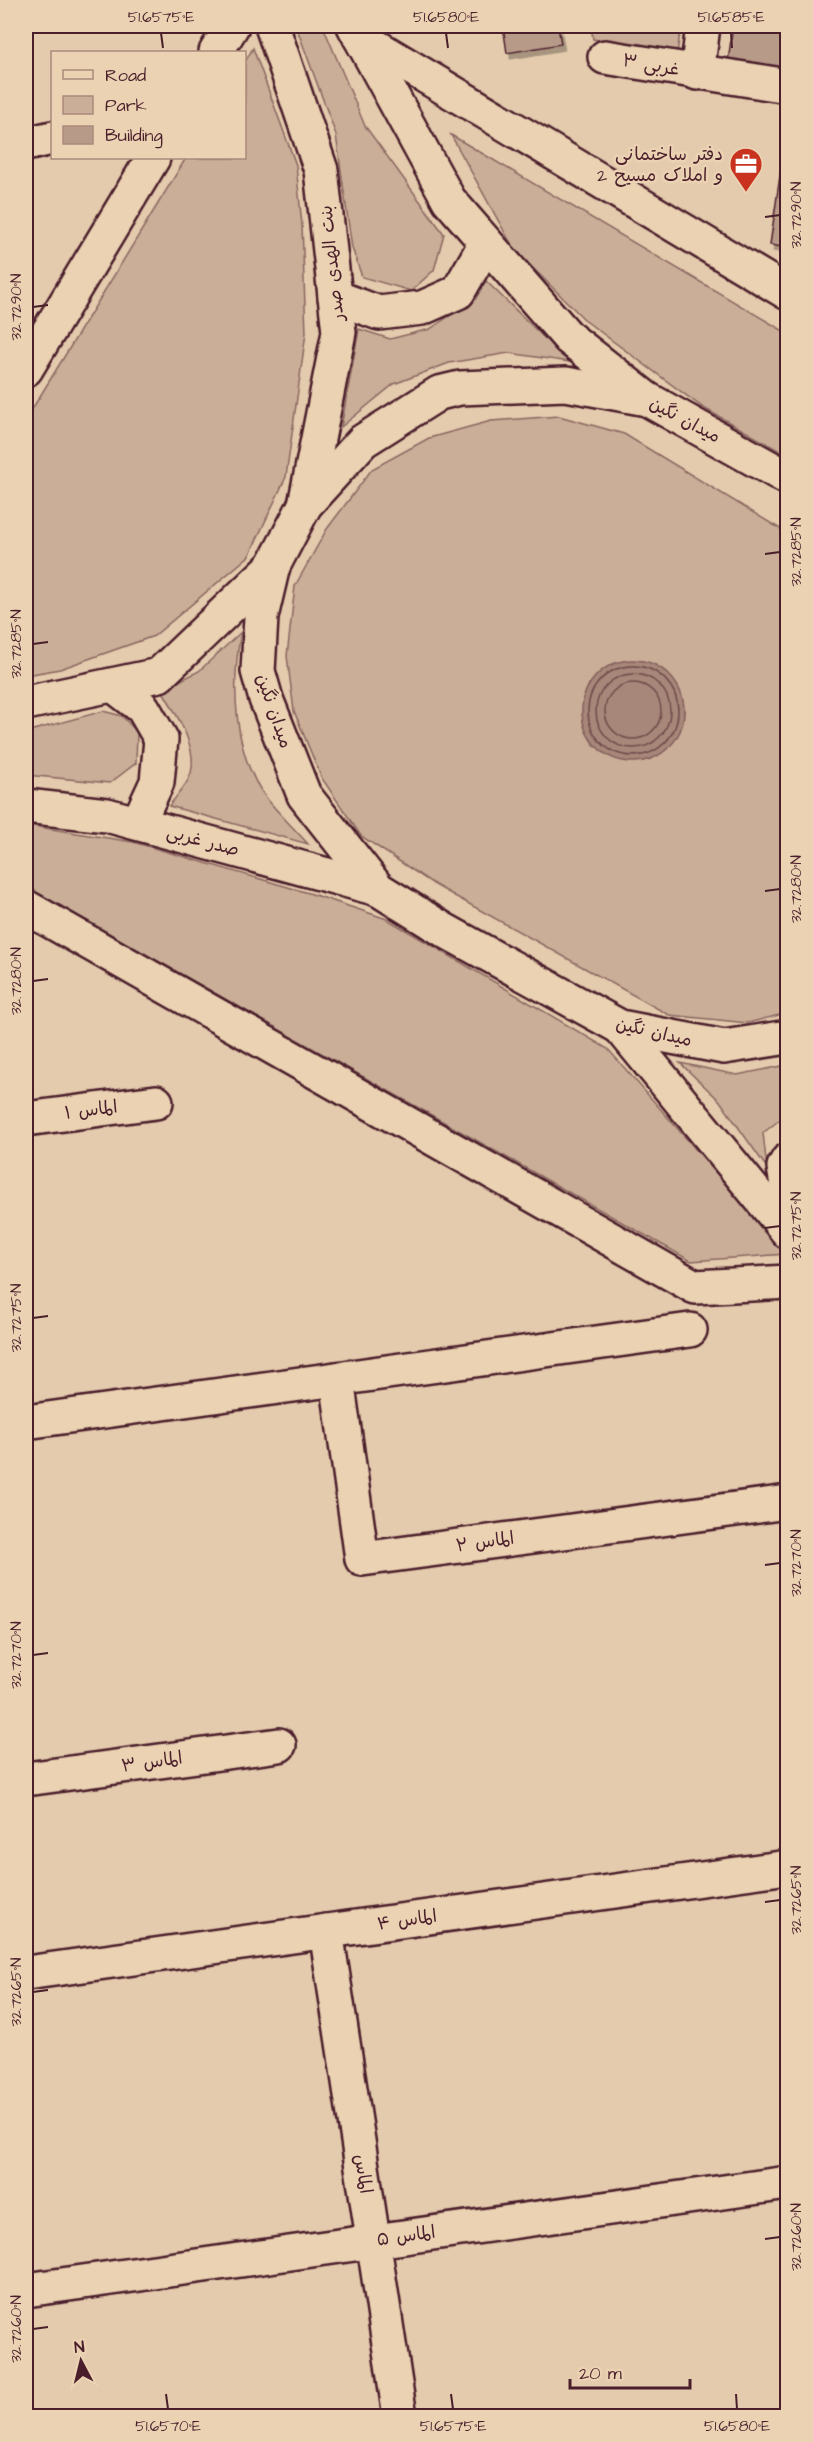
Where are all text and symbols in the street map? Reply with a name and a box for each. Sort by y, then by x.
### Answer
text: 51.6575°E [128,7,194,28]
text: 51.6580°E [413,7,479,28]
text: 51.6585°E [697,7,765,28]
street label: ۳ غربی [621,48,681,82]
legend [51,51,246,159]
text: Road [105,63,146,88]
text: Park [105,93,147,118]
text: Building [105,123,163,149]
place label: دفتر ساختمانی و املاک مسیح 2 [597,142,723,188]
office icon: دفتر ساختمانی و املاک مسیح 2 [728,146,764,193]
text: 32.7290°N [786,182,807,248]
street label: بنت الهدی صدر [314,204,351,324]
text: 32.7290°N [6,274,27,340]
street label: میدان نگین [645,391,725,449]
text: 32.7285°N [786,517,807,587]
text: 32.7285°N [6,609,27,679]
street label: میدان نگین [250,670,298,752]
street label: صدر غربی [164,819,242,863]
text: 32.7280°N [786,855,807,923]
text: 32.7280°N [6,947,27,1015]
street label: میدان نگین [614,1011,694,1053]
street label: الماس ۱ [63,1094,119,1126]
text: 32.7275°N [786,1192,807,1260]
text: 32.7275°N [6,1284,27,1352]
street label: الماس ۲ [454,1526,516,1558]
text: 32.7270°N [786,1529,807,1597]
text: 32.7270°N [6,1621,27,1689]
street label: الماس ۳ [120,1745,184,1779]
text: 32.7265°N [786,1866,807,1934]
street label: الماس ۴ [375,1903,439,1937]
text: 32.7265°N [6,1958,27,2026]
street label: الماس [348,2153,378,2195]
text: 32.7260°N [786,2203,807,2271]
street label: الماس ۵ [375,2220,437,2252]
text: 32.7260°N [6,2295,27,2363]
north arrow [51,2331,111,2391]
text: N [73,2336,86,2359]
scale bar [570,2352,690,2390]
text: 20 m [579,2361,622,2386]
text: 51.6570°E [135,2416,201,2437]
text: 51.6575°E [420,2416,486,2437]
text: 51.6580°E [704,2416,770,2437]

